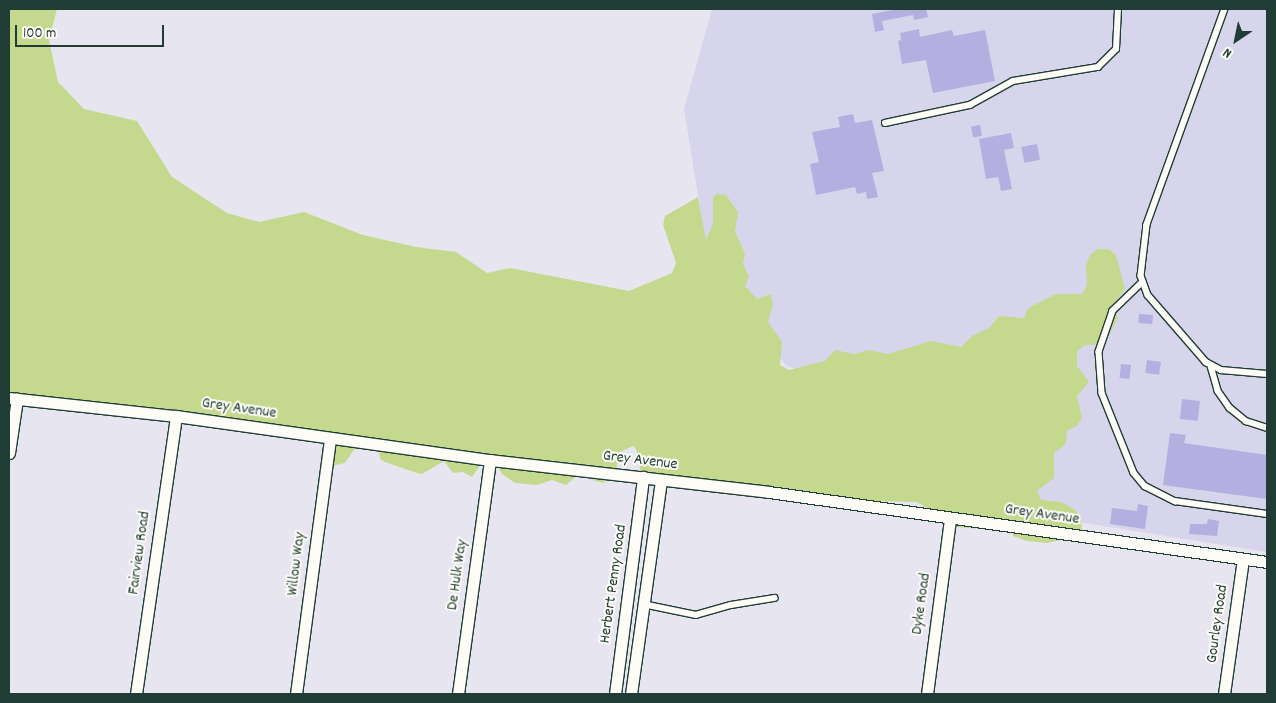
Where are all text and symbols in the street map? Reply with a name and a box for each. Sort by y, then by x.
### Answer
scale bar [18,15,166,47]
north arrow [1211,15,1261,65]
text: 100 m [23,23,56,45]
text: N [1219,42,1236,63]
street label: Grey Avenue [201,394,277,424]
street label: Grey Avenue [602,447,678,475]
street label: Grey Avenue [1004,500,1080,530]
street label: Fairview Road [125,510,155,596]
street label: Herbert Penny Road [596,523,632,645]
street label: Willow Way [284,531,310,597]
street label: De Hulk Way [444,538,472,612]
street label: Dyke Road [908,572,936,636]
street label: Gourley Road [1203,584,1233,664]

